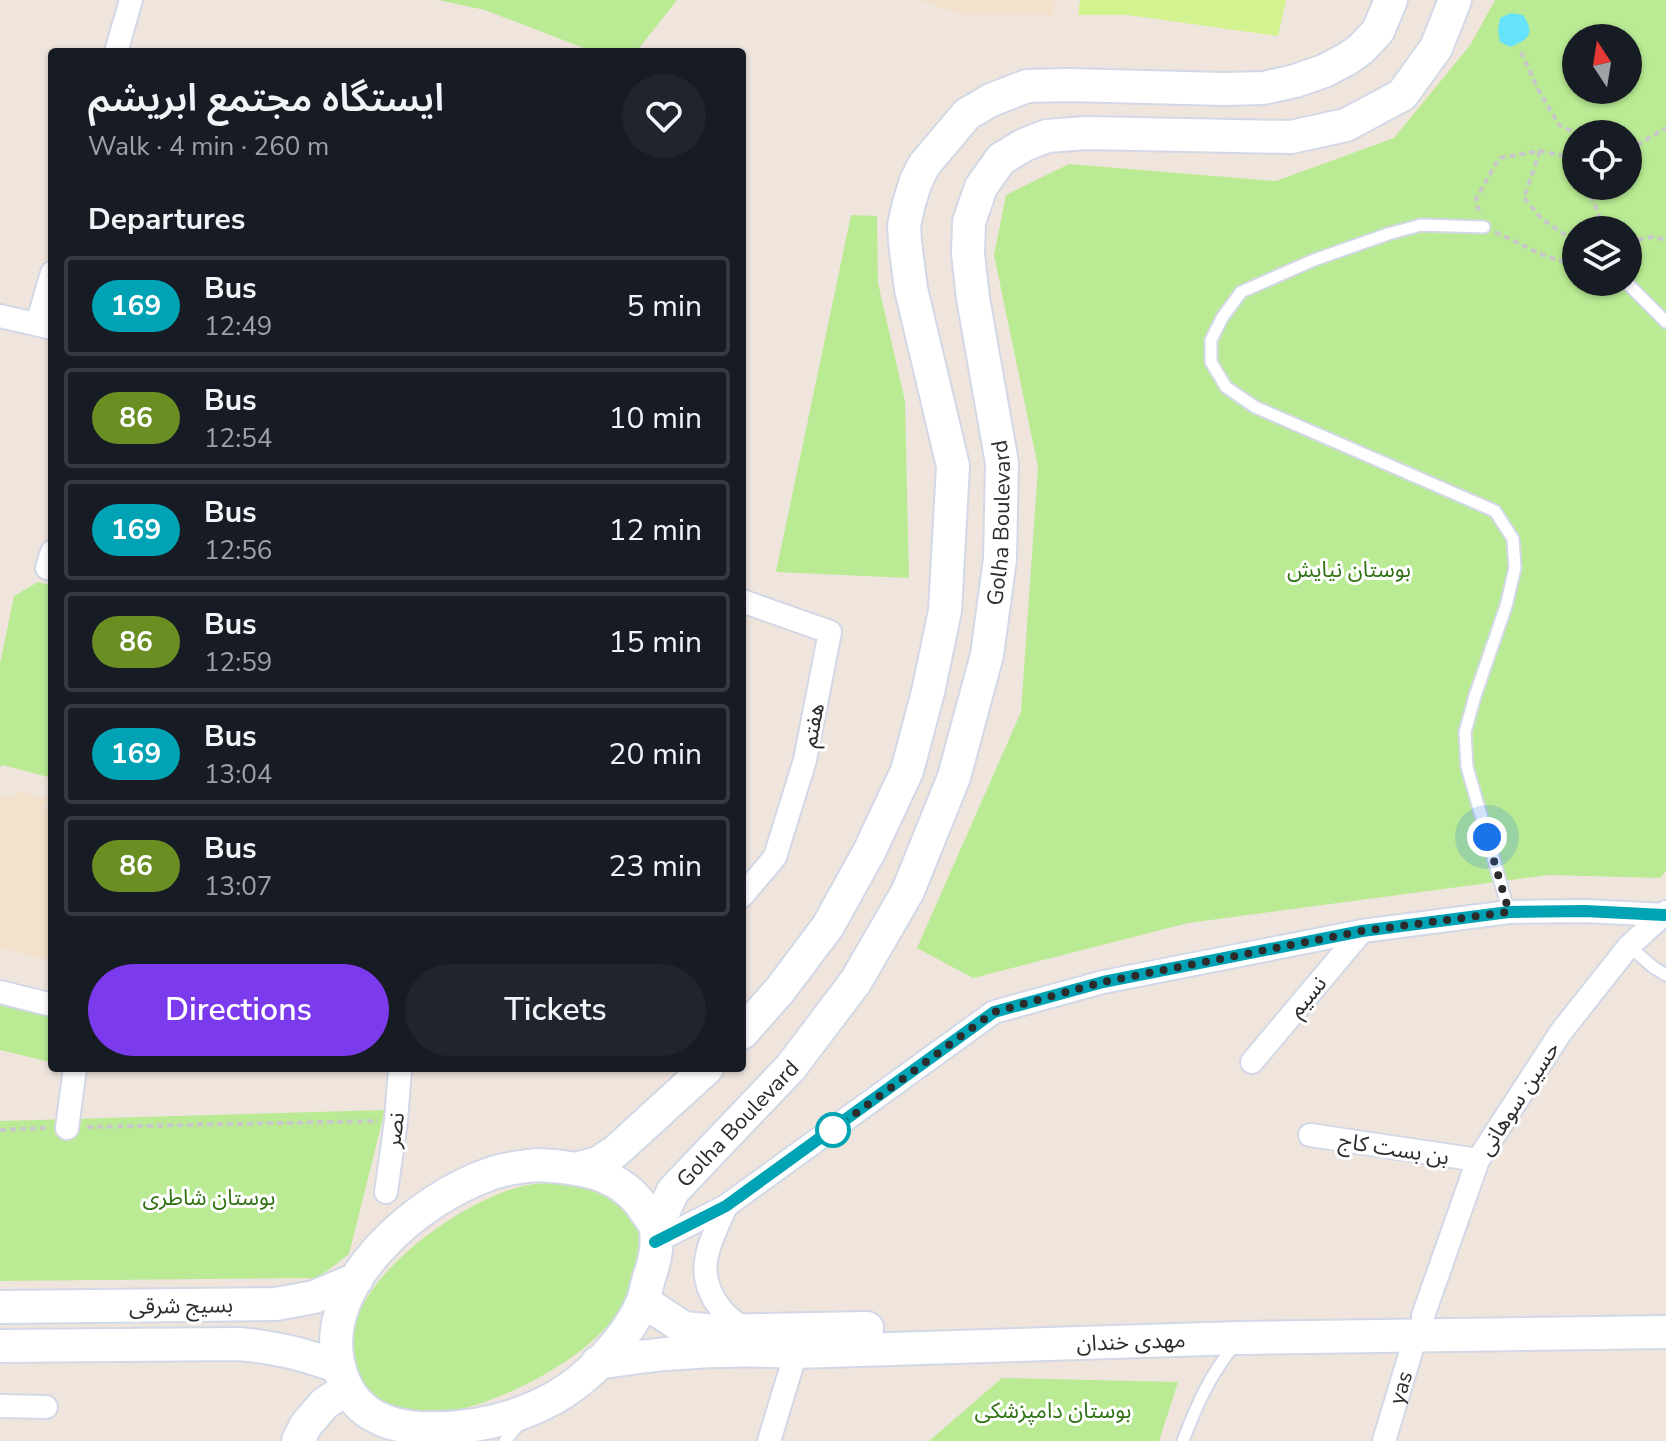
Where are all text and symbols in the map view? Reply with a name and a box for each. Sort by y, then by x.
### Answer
north arrow [1562,24,1642,104]
map controls [1562,24,1642,296]
text: ایستگاه مجتمع ابریشم [88,73,444,124]
button: heart [622,74,706,158]
button: locate [1562,120,1642,200]
text: Walk · 4 min · 260 m [88,129,329,164]
text: Departures [88,199,245,240]
button: layers [1562,216,1642,296]
text: Bus [204,268,257,309]
text: 5 min [627,286,702,327]
text: 169 [111,287,161,325]
text: 12:49 [204,309,272,344]
text: Bus [204,380,257,421]
text: 10 min [609,398,702,439]
text: 86 [119,399,153,437]
text: 12:54 [204,421,272,456]
street label: Golha Boulevard [980,438,1018,607]
text: Bus [204,492,257,533]
text: 12 min [609,510,702,551]
text: 169 [111,511,161,549]
text: 12:56 [204,533,272,568]
park label: بوستان نیایش [1287,555,1411,585]
text: Bus [204,604,257,645]
text: 15 min [609,622,702,663]
text: 86 [119,623,153,661]
text: 12:59 [204,645,272,680]
street label: هفتم [794,701,833,750]
text: Bus [204,716,257,757]
text: 20 min [609,734,702,775]
text: 169 [111,735,161,773]
text: 13:04 [204,757,272,792]
your location [1467,817,1507,857]
text: Bus [204,828,257,869]
text: 23 min [609,846,702,887]
text: 86 [119,847,153,885]
text: 13:07 [204,869,272,904]
button: Directions [88,964,389,1056]
button: Tickets [405,964,706,1056]
street label: نسیم [1282,970,1335,1024]
street label: حسین سوهانی [1471,1036,1567,1161]
street label: Golha Boulevard [670,1054,806,1194]
street label: نصر [378,1111,412,1151]
unlabelled marker [816,1113,850,1147]
street label: بن بست کاج [1336,1125,1451,1174]
park label: بوستان شاطری [143,1183,275,1213]
street label: بسیج شرقی [129,1290,233,1323]
street label: مهدی خندان [1076,1325,1186,1359]
street label: yas [1382,1367,1420,1408]
park label: بوستان دامپزشکی [974,1396,1132,1426]

